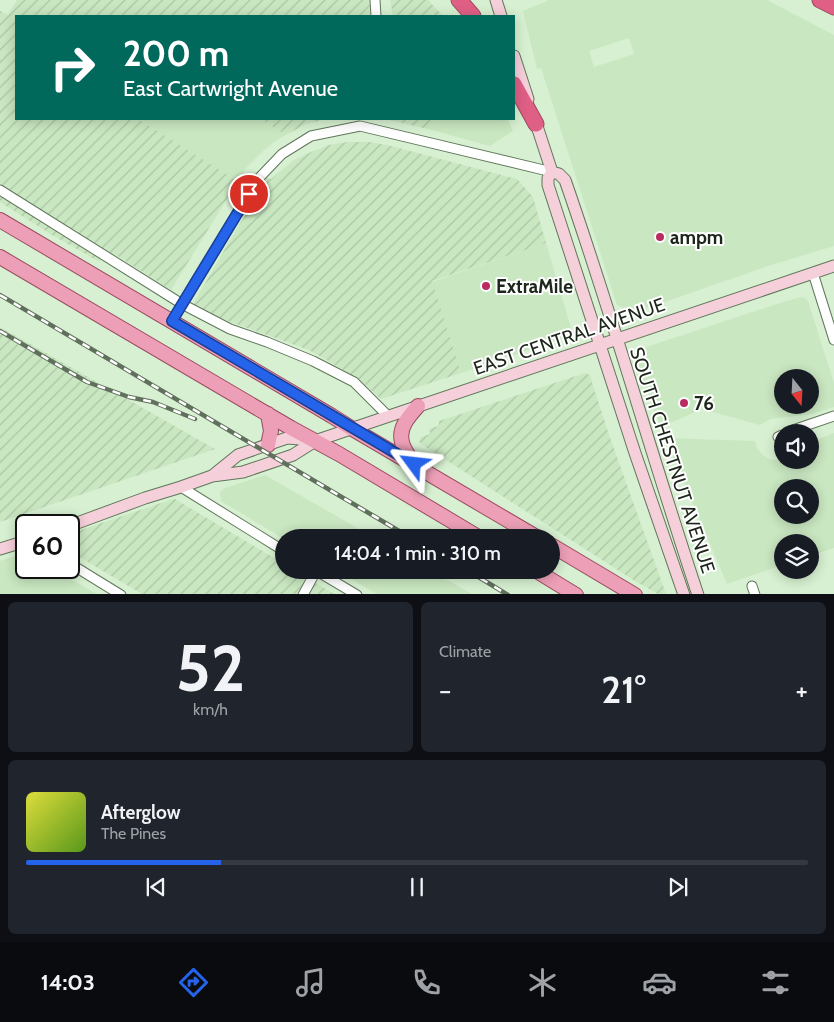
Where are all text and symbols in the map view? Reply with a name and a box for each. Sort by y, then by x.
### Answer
text: 200 m [123,32,229,75]
icon: right [40,35,105,100]
text: East Cartwright Avenue [123,75,338,102]
pin [228,173,270,215]
icon: arrive [235,180,263,208]
place label: ampm [670,226,723,249]
marker: ampm [654,231,666,243]
place label: ExtraMile [496,275,573,298]
marker: ExtraMile [480,280,492,292]
street label: EAST CENTRAL AVENUE [470,293,668,380]
street label: SOUTH CHESTNUT AVENUE [625,344,720,576]
north arrow [774,369,819,414]
map controls [774,369,819,579]
place label: 76 [694,392,714,415]
marker: 76 [678,397,690,409]
button: sound [774,424,819,469]
position arrow [387,437,439,489]
button: search [774,479,819,524]
speed limit sign: 60 [15,514,80,579]
button: layers [774,534,819,579]
text: 14:04 · 1 min · 310 m [334,542,501,565]
text: 52 [176,628,245,707]
text: Climate [439,642,491,661]
text: 21° [601,666,646,713]
text: − [439,673,451,707]
text: + [796,673,808,707]
text: km/h [193,700,228,719]
text: Afterglow [101,801,181,824]
text: The Pines [101,824,166,843]
icon: previous [142,873,170,901]
icon: pause [403,873,431,901]
icon: next [664,873,692,901]
icon: directions [176,965,211,1000]
icon: music [293,965,328,1000]
icon: phone [409,965,444,1000]
icon: climate [525,965,560,1000]
icon: car [642,965,677,1000]
icon: filters [758,965,793,1000]
text: 14:03 [41,969,95,996]

